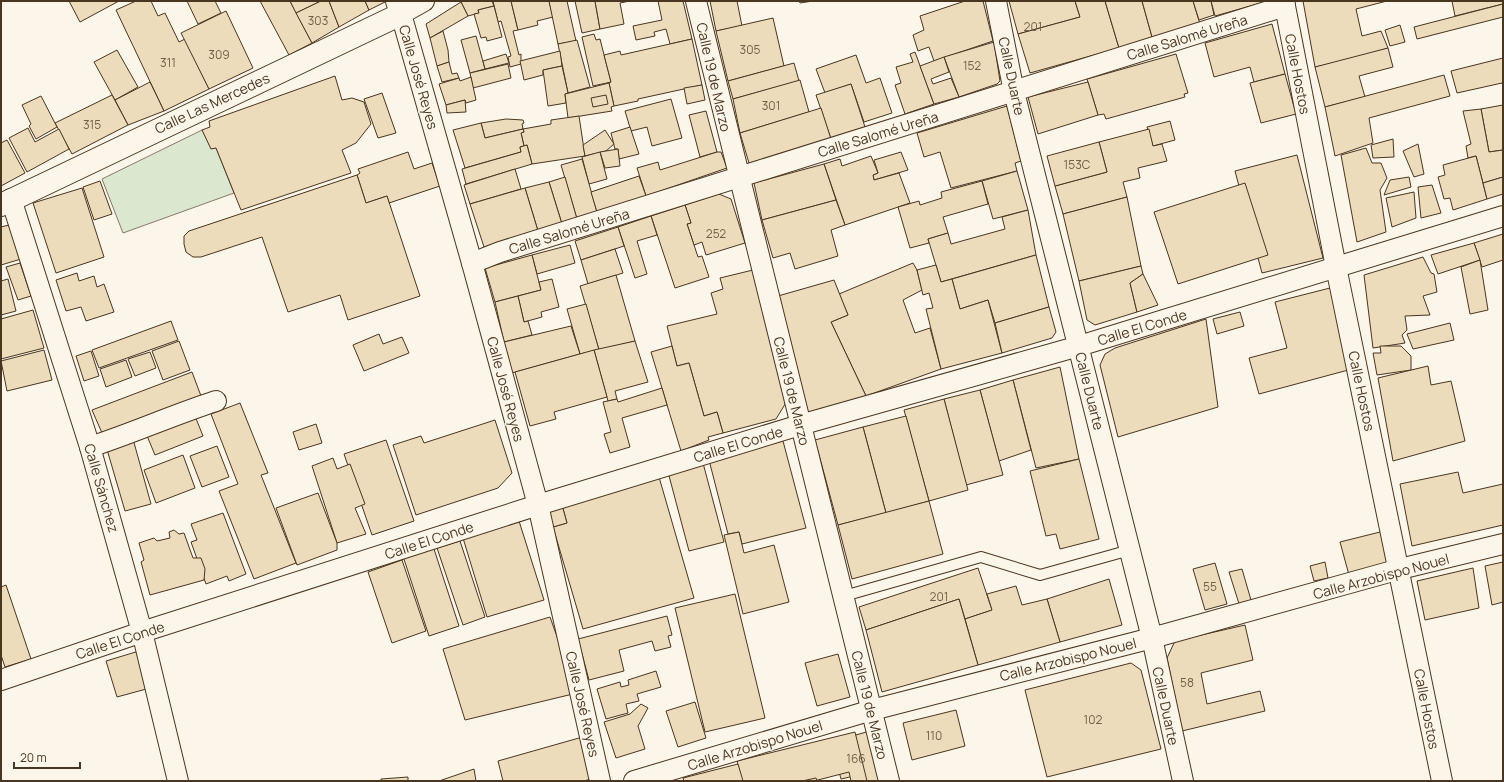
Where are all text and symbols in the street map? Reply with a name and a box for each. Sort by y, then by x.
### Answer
street label: Calle Salomé Ureña [1124,10,1250,64]
house number: 303 [308,12,328,29]
house number: 201 [1024,18,1042,35]
street label: Calle 19 de Marzo [692,21,736,133]
street label: Calle José Reyes [395,23,443,131]
street label: Calle Hostos [1281,32,1315,116]
street label: Calle Duarte [994,35,1030,117]
house number: 305 [740,41,761,58]
house number: 309 [208,46,230,63]
house number: 311 [160,54,176,71]
house number: 152 [963,57,981,74]
street label: Calle Las Mercedes [151,68,273,138]
house number: 301 [762,97,780,114]
street label: Calle Salomé Ureña [815,107,941,161]
house number: 315 [83,116,101,133]
house number: 153C [1064,156,1091,173]
street label: Calle Salomé Ureña [506,204,632,258]
house number: 252 [706,225,726,242]
street label: Calle El Conde [1095,304,1189,350]
street label: Calle José Reyes [483,334,529,444]
street label: Calle 19 de Marzo [769,335,815,447]
street label: Calle Hostos [1344,349,1380,433]
street label: Calle Duarte [1071,350,1109,432]
street label: Calle El Conde [691,421,785,467]
street label: Calle Sánchez [80,441,124,535]
street label: Calle El Conde [382,517,476,563]
street label: Calle Arzobispo Nouel [1311,549,1451,603]
house number: 55 [1203,578,1217,595]
house number: 201 [930,588,948,605]
street label: Calle El Conde [73,617,167,663]
street label: Calle Arzobispo Nouel [998,633,1138,685]
street label: Calle José Reyes [562,649,604,759]
street label: Calle 19 de Marzo [847,649,893,761]
street label: Calle Duarte [1148,665,1184,747]
street label: Calle Hostos [1410,667,1444,751]
house number: 58 [1180,674,1194,691]
house number: 102 [1084,711,1103,728]
street label: Calle Arzobispo Nouel [685,715,825,775]
house number: 110 [926,727,942,744]
scale bar [14,744,80,770]
text: 20 m [20,749,47,766]
house number: 166 [846,750,866,767]

